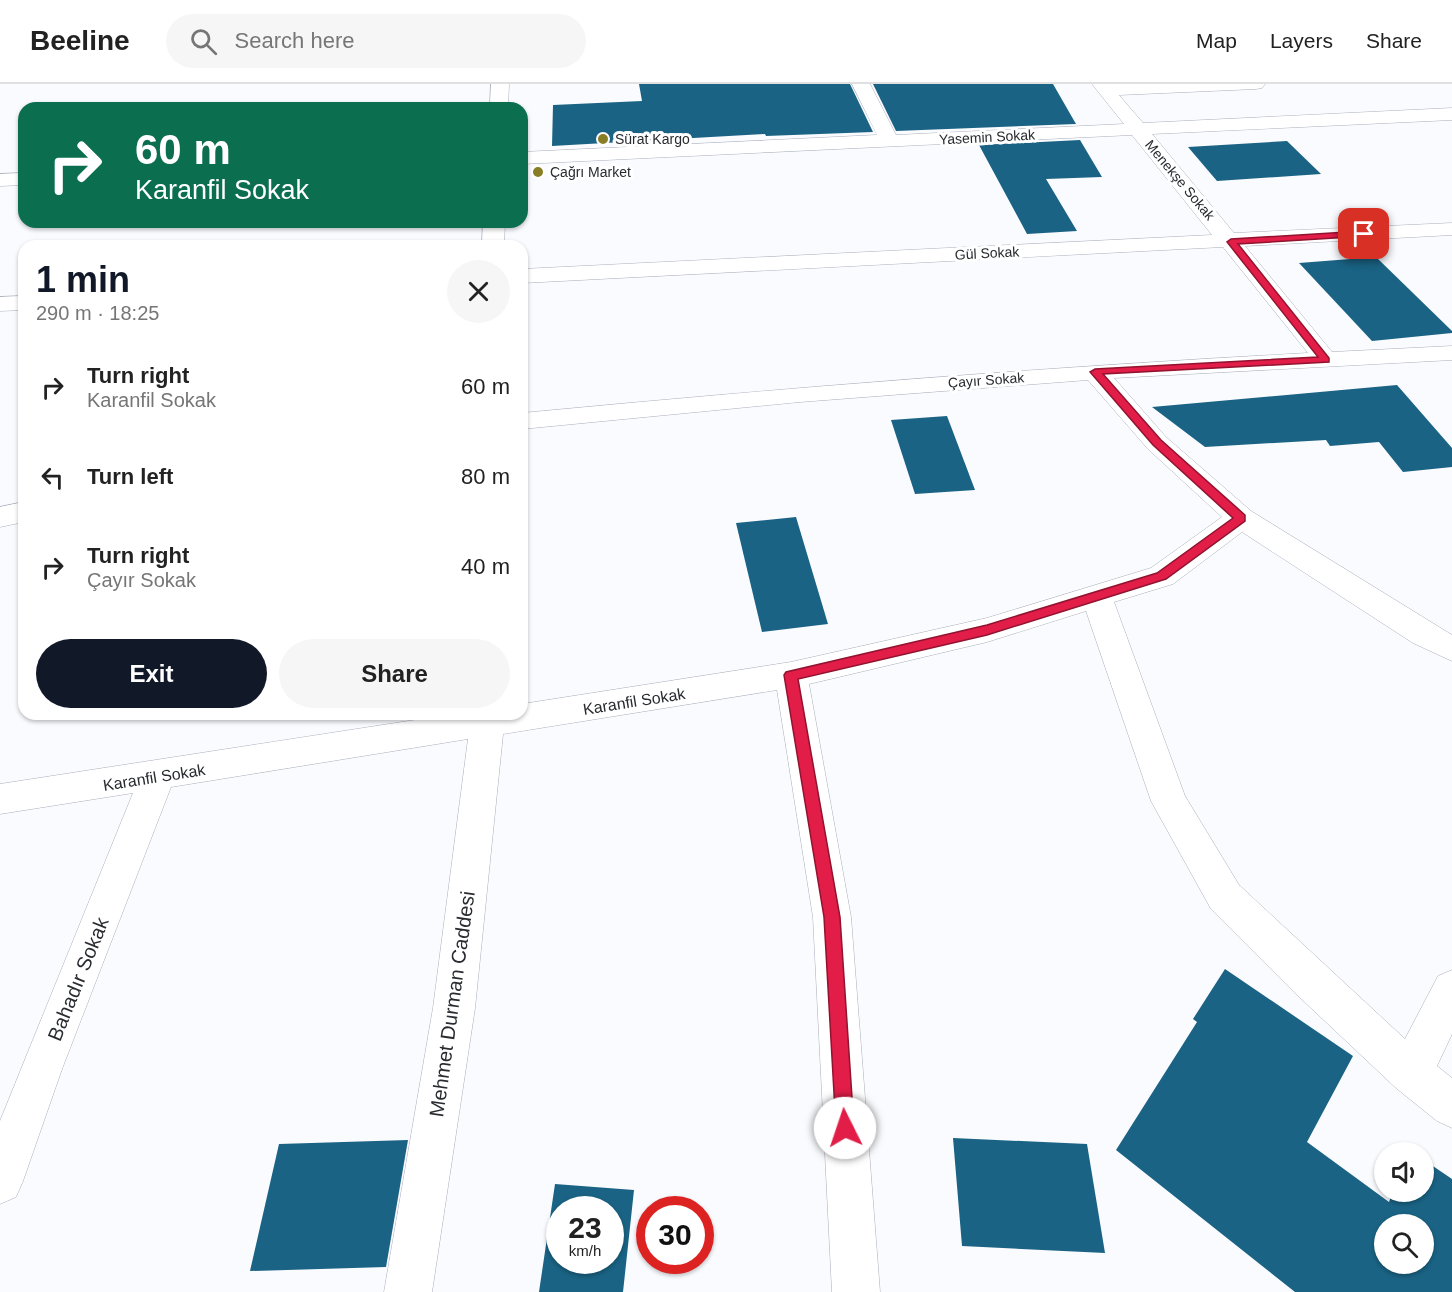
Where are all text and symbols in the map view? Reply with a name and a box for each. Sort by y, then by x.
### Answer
search box [166,14,586,68]
text: Beeline [30,25,130,56]
icon: search [187,25,220,58]
text: Search here [235,28,354,53]
text: Map [1196,29,1237,52]
text: Layers [1270,29,1333,52]
text: Share [1366,29,1422,52]
icon: right [36,126,114,204]
text: 60 m [135,126,231,173]
street label: Yasemin Sokak [939,126,1036,148]
place label: Sürat Kargo [615,131,690,147]
marker: Sürat Kargo [596,132,610,146]
street label: Menekşe Sokak [1142,137,1219,224]
place label: Çağrı Market [550,164,631,180]
marker: Çağrı Market [531,165,545,179]
text: Karanfil Sokak [135,175,309,205]
pin [1338,208,1389,259]
icon: arrive [1347,217,1380,250]
street label: Gül Sokak [954,243,1021,263]
text: 1 min [36,259,130,300]
button: close [447,260,510,323]
text: 290 m · 18:25 [36,302,159,324]
text: Turn right [87,363,189,388]
street label: Çayır Sokak [947,369,1026,391]
icon: right [36,371,69,404]
text: 60 m [461,374,510,399]
text: Karanfil Sokak [87,389,216,411]
icon: left [36,461,69,494]
text: Turn left [87,464,173,489]
text: 80 m [461,464,510,489]
text: Turn right [87,543,189,568]
icon: right [36,551,69,584]
text: 40 m [461,554,510,579]
text: Çayır Sokak [87,569,196,591]
button: Exit [36,639,267,708]
button: Share [279,639,510,708]
street label: Karanfil Sokak [582,685,687,718]
street label: Karanfil Sokak [102,761,207,794]
street label: Mehmet Durman Caddesi [425,890,479,1118]
street label: Bahadır Sokak [43,913,113,1044]
position arrow [813,1096,877,1160]
map controls [1374,1142,1434,1274]
button: sound [1374,1142,1434,1202]
speed limit sign: 30 [636,1196,714,1274]
text: 23 [568,1211,602,1244]
button: search [1374,1214,1434,1274]
text: km/h [569,1242,601,1259]

